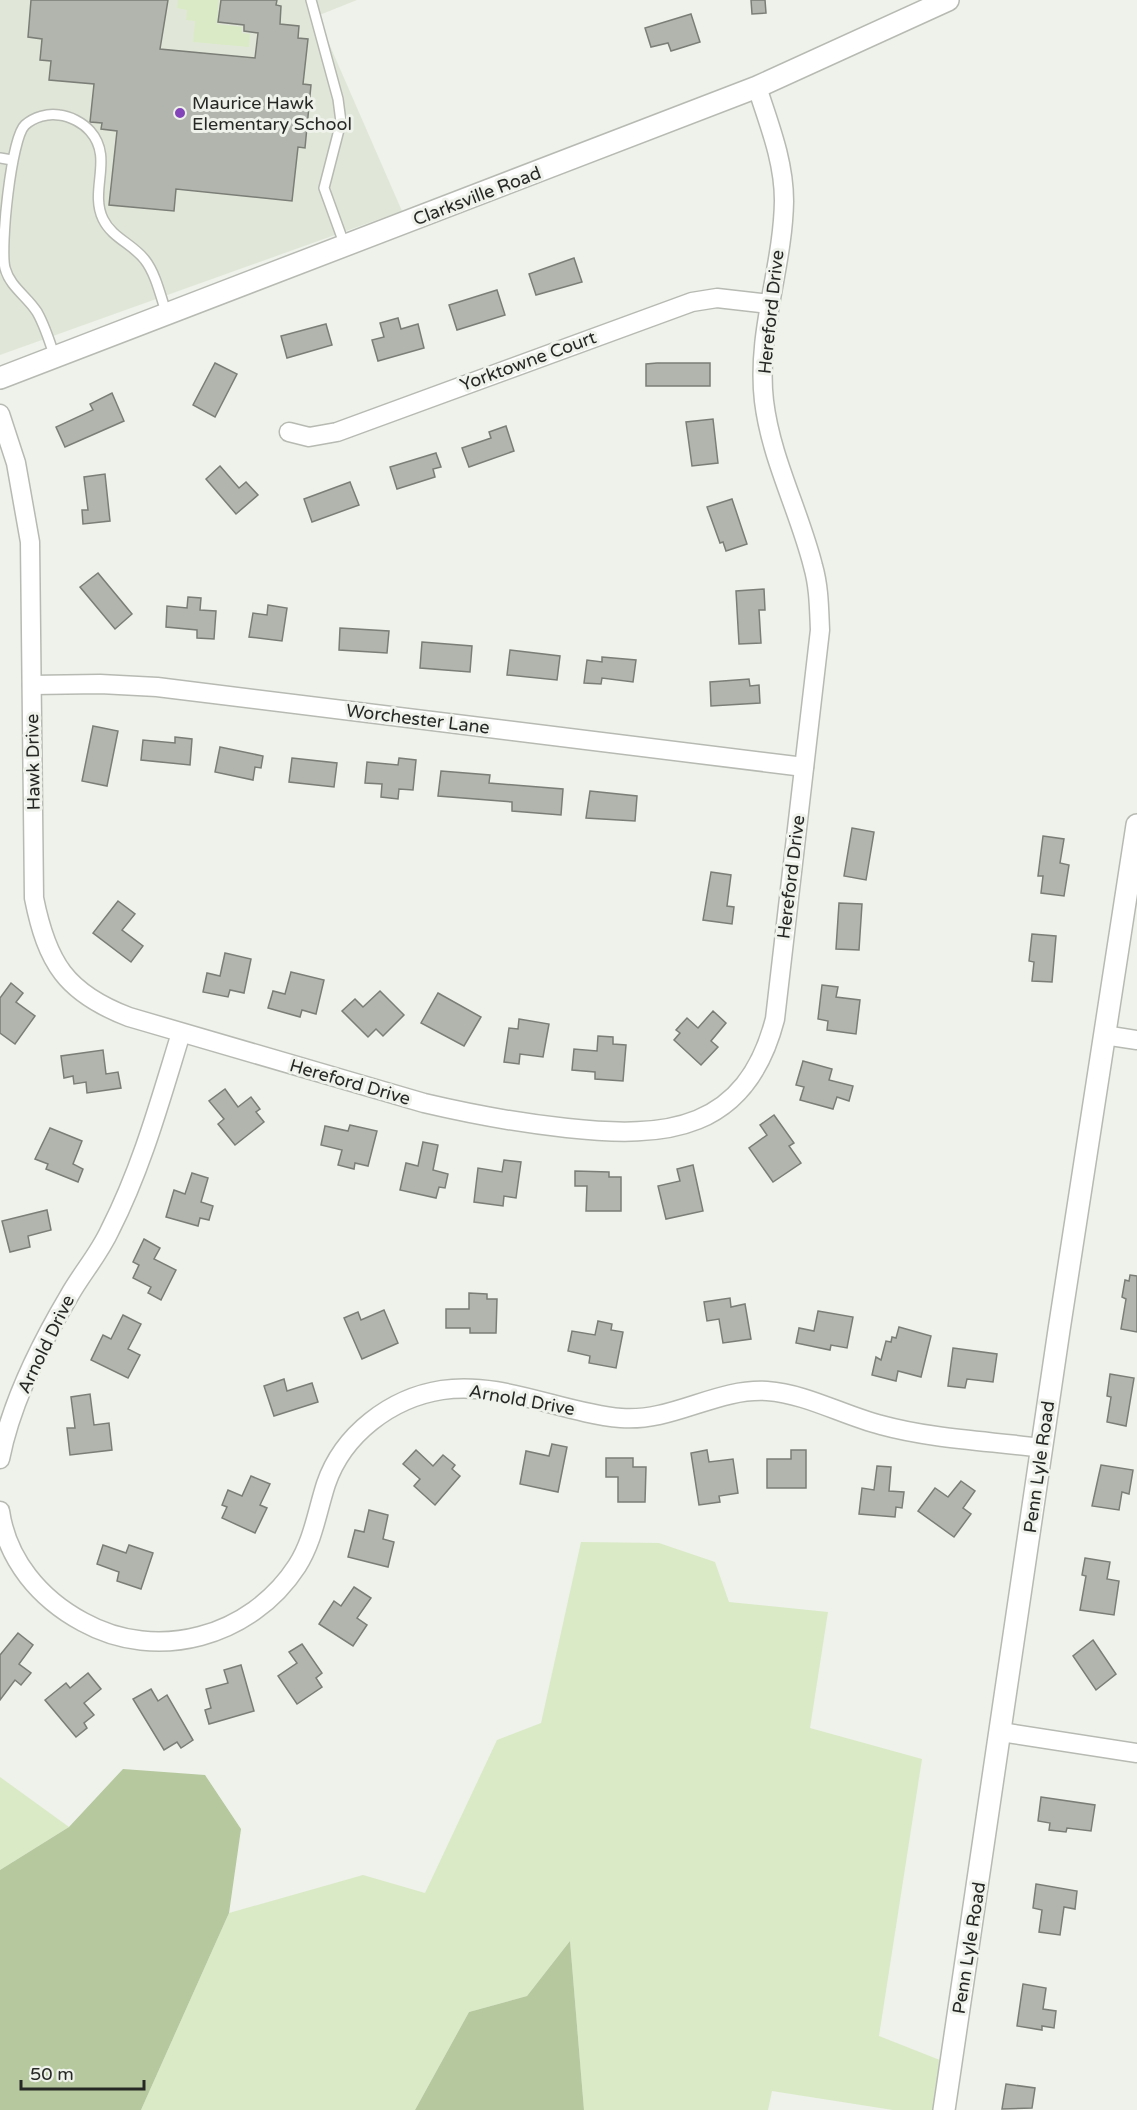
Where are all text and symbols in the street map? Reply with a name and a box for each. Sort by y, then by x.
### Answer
place label: Maurice Hawk Elementary School [192,92,352,135]
marker: Maurice Hawk Elementary School [173,106,187,120]
street label: Clarksville Road [410,161,544,231]
street label: Hereford Drive [754,249,788,375]
street label: Yorktowne Court [457,326,599,396]
street label: Worchester Lane [345,699,491,739]
street label: Hawk Drive [21,714,45,810]
street label: Hereford Drive [772,814,810,940]
street label: Hereford Drive [287,1054,413,1110]
street label: Arnold Drive [13,1291,79,1397]
street label: Arnold Drive [467,1380,577,1420]
street label: Penn Lyle Road [1019,1399,1059,1535]
street label: Penn Lyle Road [948,1880,990,2016]
scale bar [21,2053,144,2091]
text: 50 m [30,2063,74,2085]

